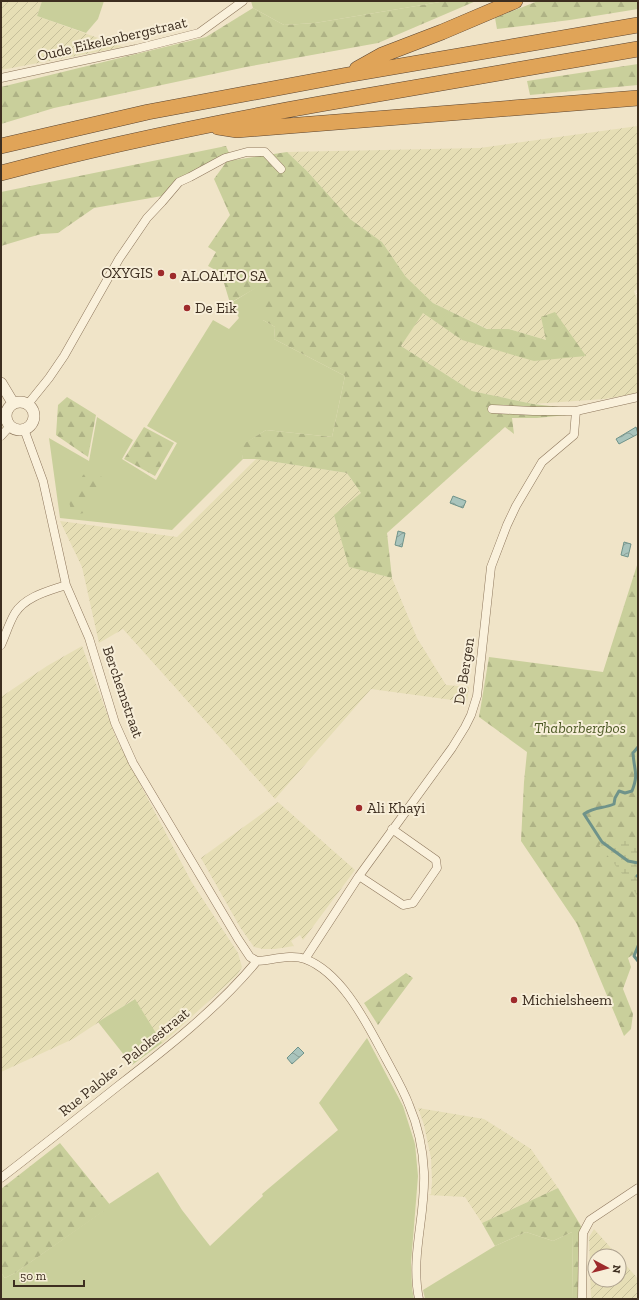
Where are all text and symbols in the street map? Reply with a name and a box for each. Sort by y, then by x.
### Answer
street label: Oude Eikelenbergstraat [35,13,189,65]
place label: OXYGIS [101,264,153,282]
place label: ALOALTO SA [181,267,268,285]
marker: OXYGIS [156,268,166,278]
marker: ALOALTO SA [168,271,178,281]
place label: De Eik [195,299,237,317]
marker: De Eik [182,303,192,313]
street label: De Bergen [450,636,478,706]
street label: Berchemstraat [99,644,147,741]
park label: Thaborbergbos [534,719,626,737]
place label: Ali Khayi [367,799,425,817]
marker: Ali Khayi [354,803,364,813]
place label: Michielsheem [522,991,612,1009]
marker: Michielsheem [509,995,519,1005]
street label: Rue Paloke - Palokestraat [55,1004,193,1120]
north arrow [587,1248,627,1288]
scale bar [14,1262,84,1288]
text: N [609,1264,623,1275]
text: 50 m [20,1269,47,1283]

